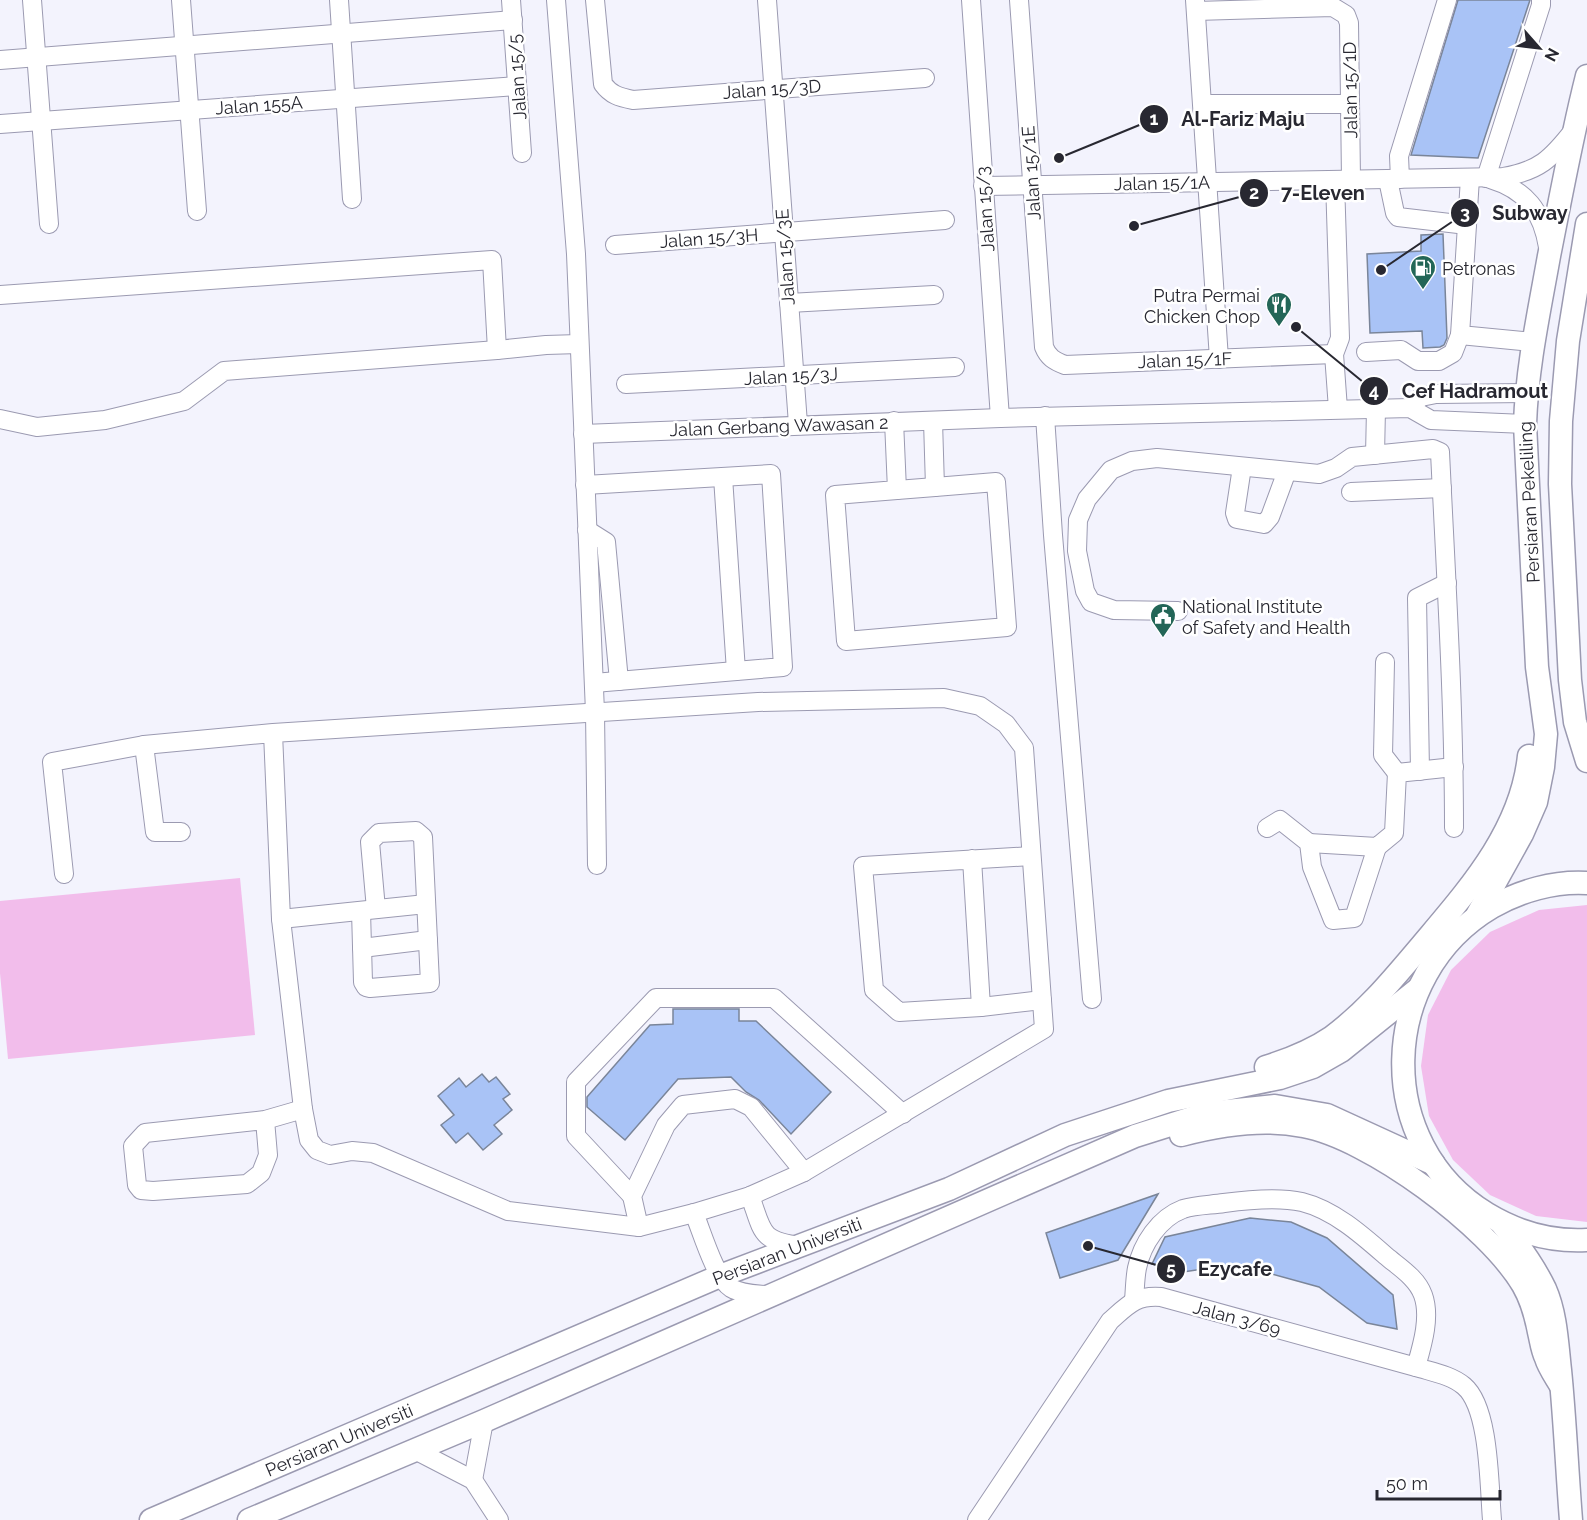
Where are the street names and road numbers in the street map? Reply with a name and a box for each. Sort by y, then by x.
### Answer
street label: Jalan 15/5 [504,33,530,120]
street label: Jalan 15/1D [1339,41,1361,139]
street label: Jalan 15/3D [722,75,822,103]
street label: Jalan 155A [215,91,303,119]
street label: Jalan 15/1E [1017,125,1045,221]
street label: Jalan 15/3 [972,166,998,252]
street label: Jalan 15/1A [1114,172,1210,194]
street label: Jalan 15/3E [771,208,799,306]
street label: Jalan 15/3H [659,224,759,252]
street label: Jalan 15/1F [1137,348,1233,372]
street label: Jalan 15/3J [743,363,839,389]
street label: Jalan Gerbang Wawasan 2 [669,412,889,440]
street label: Persiaran Pekeliling [1514,421,1544,583]
street label: Persiaran Universiti [709,1213,865,1289]
street label: Jalan 3/69 [1191,1296,1283,1340]
street label: Persiaran Universiti [262,1399,416,1481]

